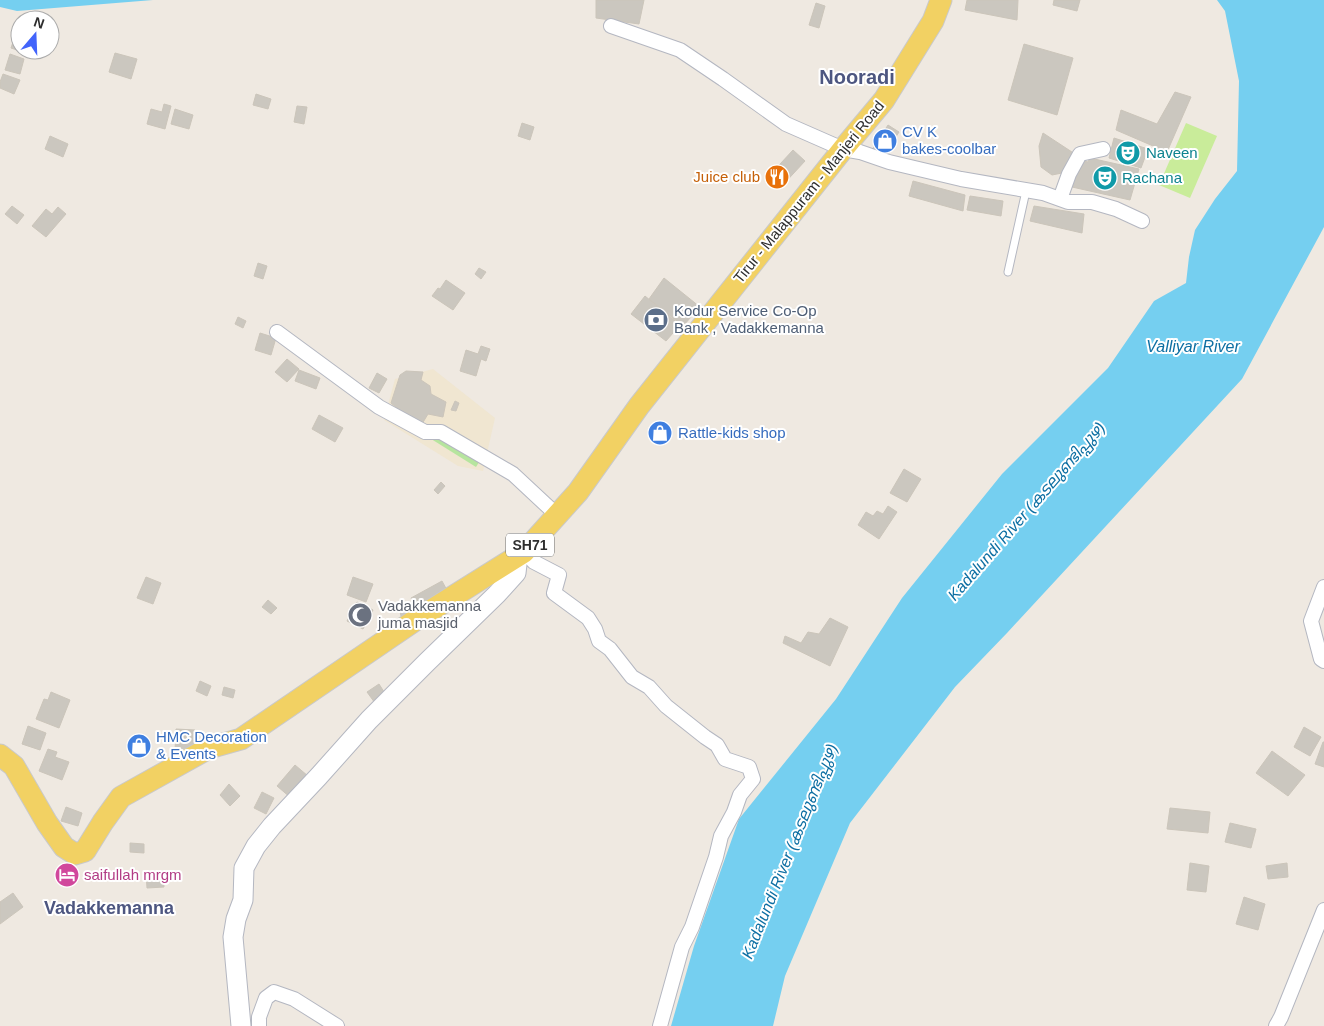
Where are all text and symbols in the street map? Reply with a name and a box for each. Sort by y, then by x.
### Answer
north arrow [10,10,60,60]
text: N [32,13,47,32]
district label: Nooradi [819,66,895,88]
street label: Tirur - Malappuram - Manjeri Road [730,97,887,286]
place label: CV K bakes-coolbar [902,123,996,157]
shop icon: CV K bakes-coolbar [872,128,898,154]
theatre icon: Naveen [1115,140,1141,166]
place label: Naveen [1146,144,1198,161]
restaurant icon: Juice club [764,164,790,190]
theatre icon: Rachana [1092,165,1118,191]
place label: Juice club [693,168,760,185]
place label: Rachana [1122,169,1183,186]
place label: Kodur Service Co-Op Bank , Vadakkemanna [674,302,824,336]
bank icon: Kodur Service Co-Op Bank , Vadakkemanna [643,307,669,333]
water label: Valliyar River [1146,338,1240,355]
water label: Kadalundi River (കടലുണ്ടിപ്പുഴ) [944,419,1111,606]
shop icon: Rattle-kids shop [647,420,673,446]
place label: Rattle-kids shop [678,424,786,441]
road number: SH71 [506,534,554,556]
place label: Vadakkemanna juma masjid [377,597,482,631]
mosque icon: Vadakkemanna juma masjid [347,602,373,628]
place label: HMC Decoration & Events [156,728,267,762]
shop icon: HMC Decoration & Events [126,733,152,759]
water label: Kadalundi River (കടലുണ്ടിപ്പുഴ) [738,741,843,962]
hotel icon: saifullah mrgm [54,862,80,888]
place label: saifullah mrgm [84,866,182,883]
district label: Vadakkemanna [44,898,175,918]

